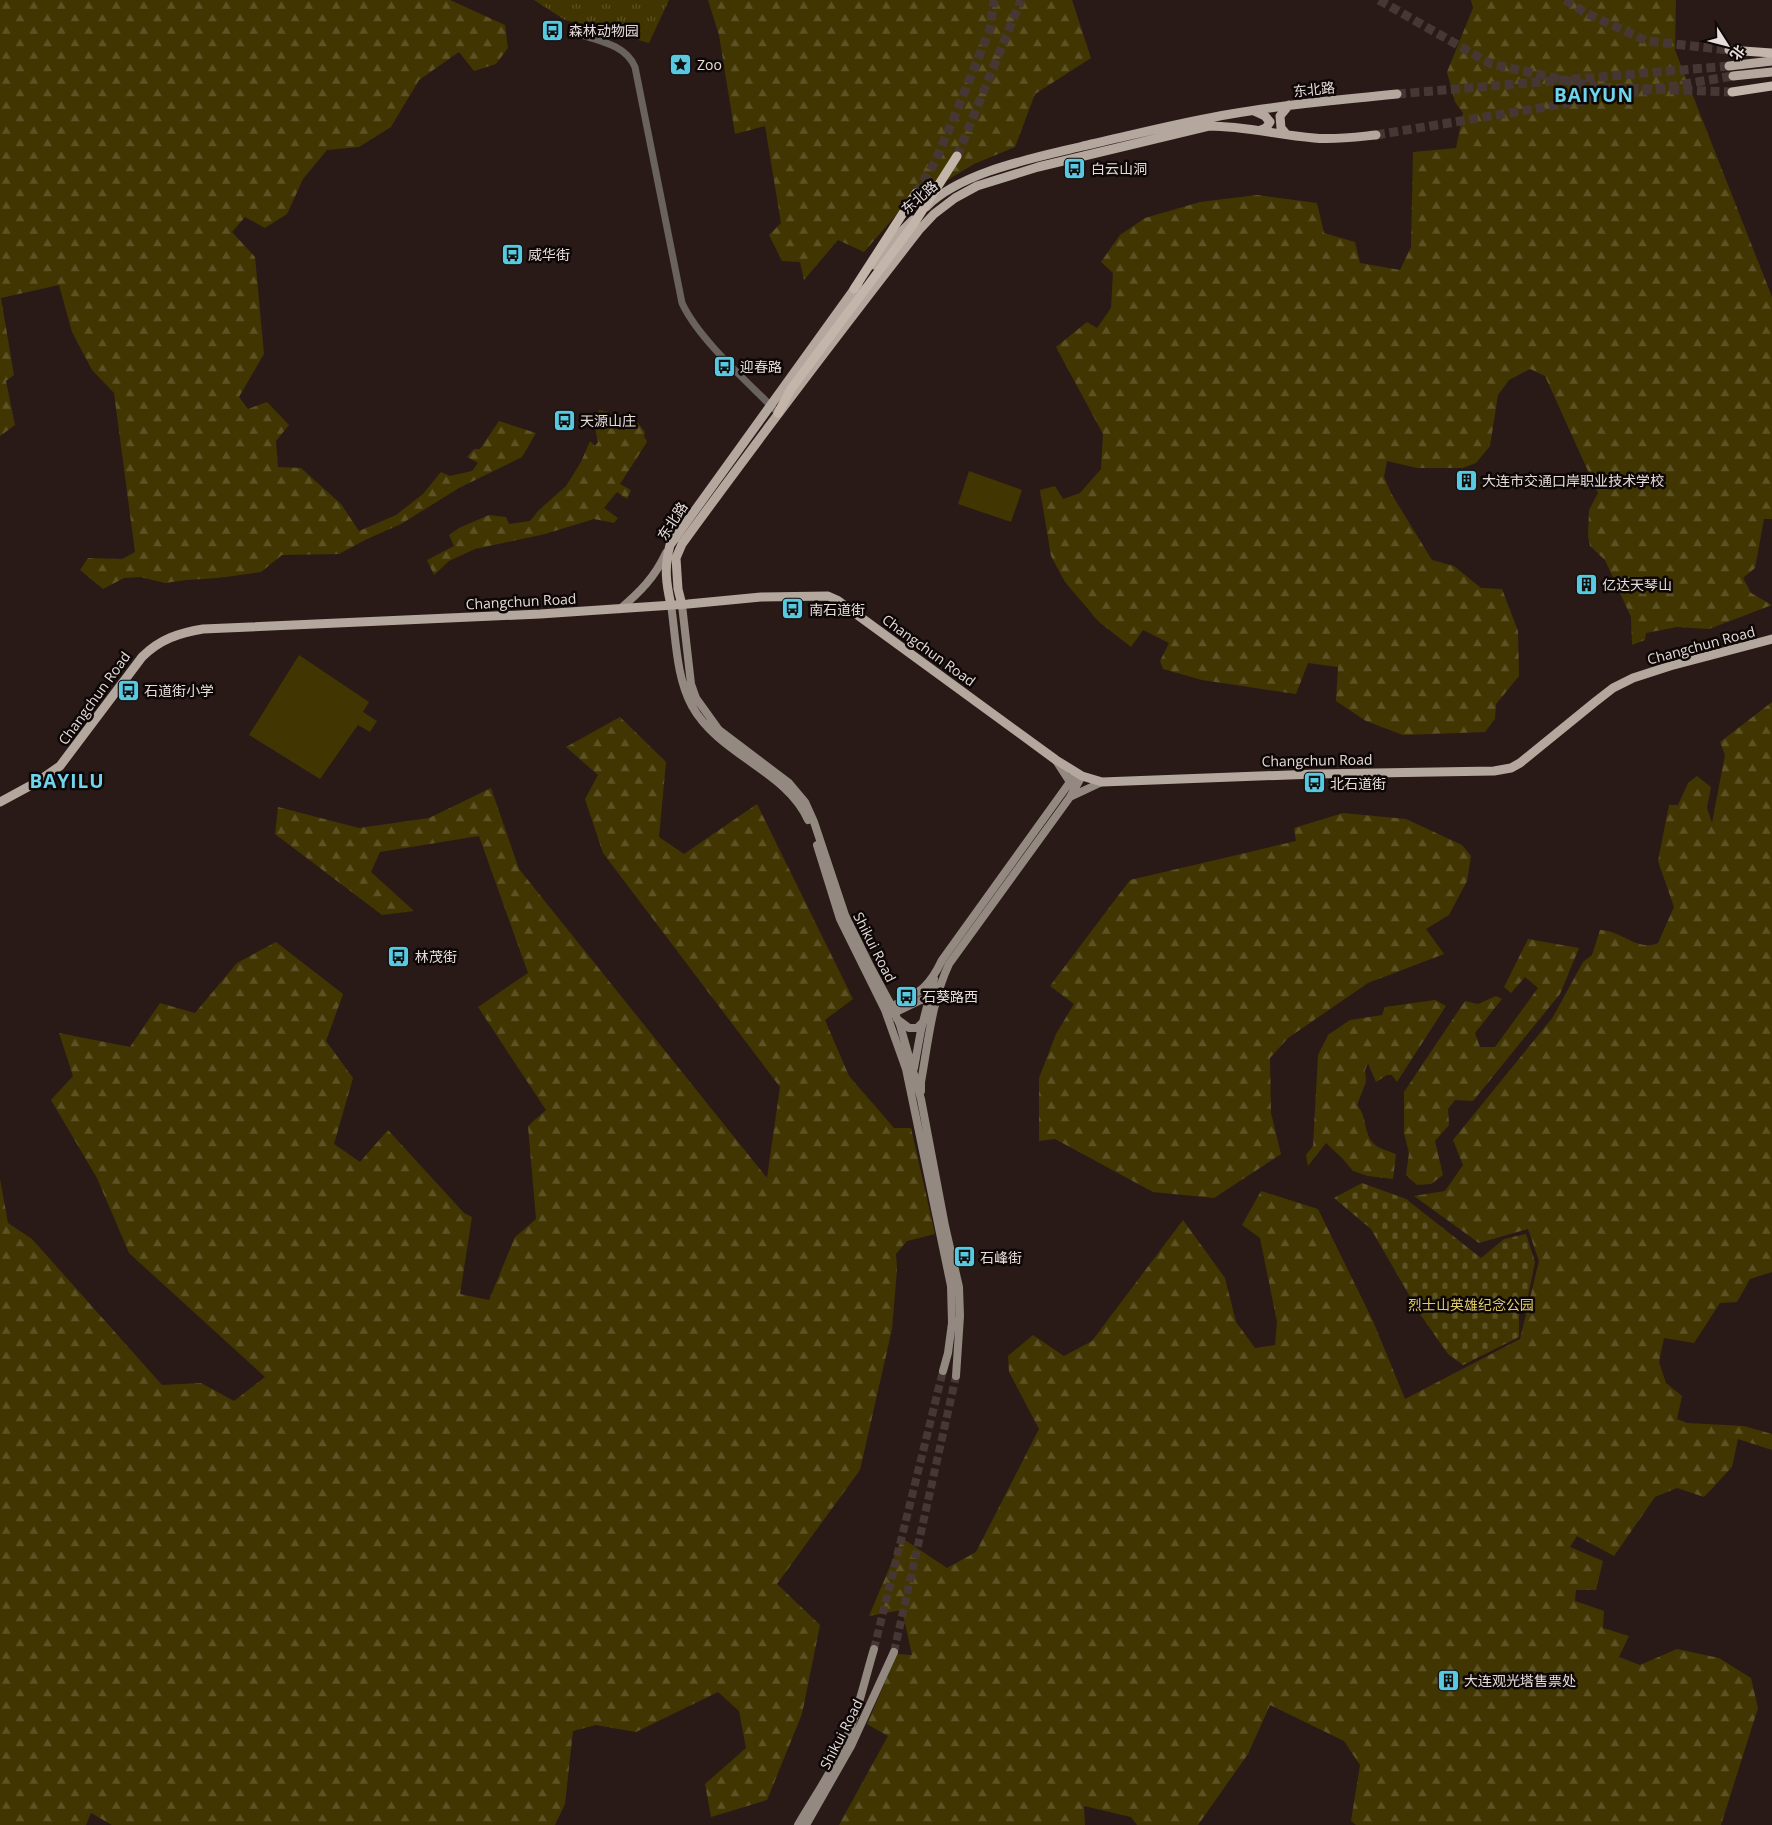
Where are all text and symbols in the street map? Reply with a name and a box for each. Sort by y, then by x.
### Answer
bus stop icon: 森林动物园 [541,18,565,42]
north arrow [1702,20,1752,70]
place label: 森林动物园 [569,21,639,40]
text: 北 [1726,42,1750,64]
place icon: Zoo [669,52,693,76]
place label: Zoo [697,55,722,74]
street label: 东北路 [1292,77,1336,101]
district label: BAIYUN [1554,82,1634,108]
bus stop icon: 白云山洞 [1063,156,1087,180]
place label: 白云山洞 [1091,159,1147,178]
street label: 东北路 [897,176,941,218]
bus stop icon: 威华街 [500,242,524,266]
place label: 威华街 [528,245,570,264]
bus stop icon: 迎春路 [712,354,736,378]
place label: 迎春路 [740,357,782,376]
bus stop icon: 天源山庄 [552,408,576,432]
place label: 天源山庄 [580,411,636,430]
building icon: 大连市交通口岸职业技术学校 [1454,468,1478,492]
place label: 大连市交通口岸职业技术学校 [1482,471,1664,490]
street label: 东北路 [653,498,691,544]
building icon: 亿达天琴山 [1574,572,1598,596]
place label: 亿达天琴山 [1602,575,1672,594]
street label: Changchun Road [465,589,577,613]
bus stop icon: 南石道街 [781,597,805,621]
place label: 南石道街 [809,600,865,619]
street label: Changchun Road [879,610,979,690]
street label: Changchun Road [1645,621,1757,669]
street label: Changchun Road [54,648,134,748]
bus stop icon: 石道街小学 [116,678,140,702]
place label: 石道街小学 [144,681,214,700]
street label: Changchun Road [1261,750,1373,770]
district label: BAYILU [29,768,105,794]
bus stop icon: 北石道街 [1302,771,1326,795]
place label: 北石道街 [1330,774,1386,793]
street label: Shikui Road [849,909,901,985]
bus stop icon: 林茂街 [387,944,411,968]
place label: 林茂街 [415,947,457,966]
bus stop icon: 石葵路西 [894,984,918,1008]
place label: 石葵路西 [922,987,978,1006]
bus stop icon: 石峰街 [952,1245,976,1269]
place label: 石峰街 [980,1248,1022,1267]
park label: 烈士山英雄纪念公园 [1408,1295,1534,1314]
building icon: 大连观光塔售票处 [1436,1668,1460,1692]
place label: 大连观光塔售票处 [1464,1671,1576,1690]
street label: Shikui Road [815,1696,867,1772]

